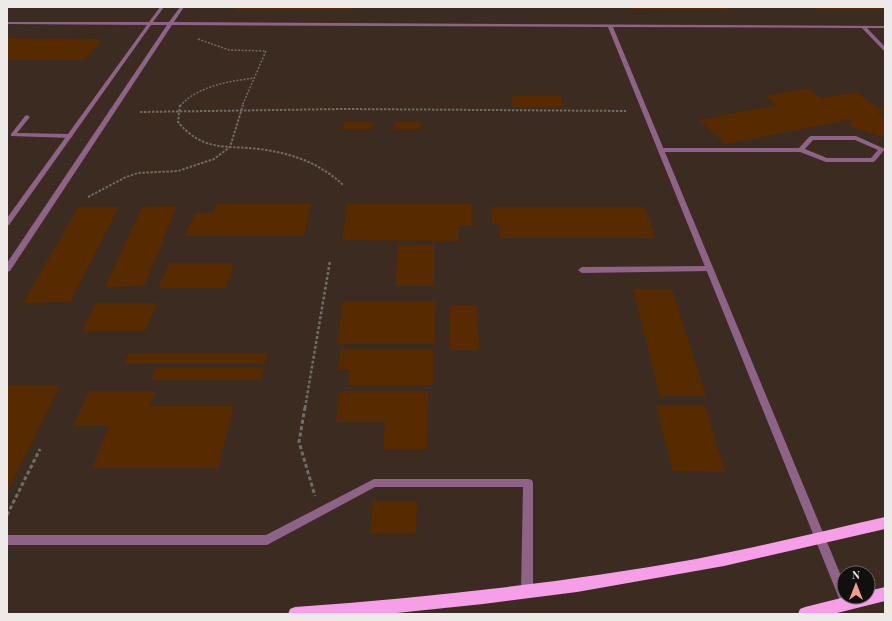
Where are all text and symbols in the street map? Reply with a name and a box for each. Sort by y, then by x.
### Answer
north arrow [836,565,876,605]
text: N [852,567,860,582]

